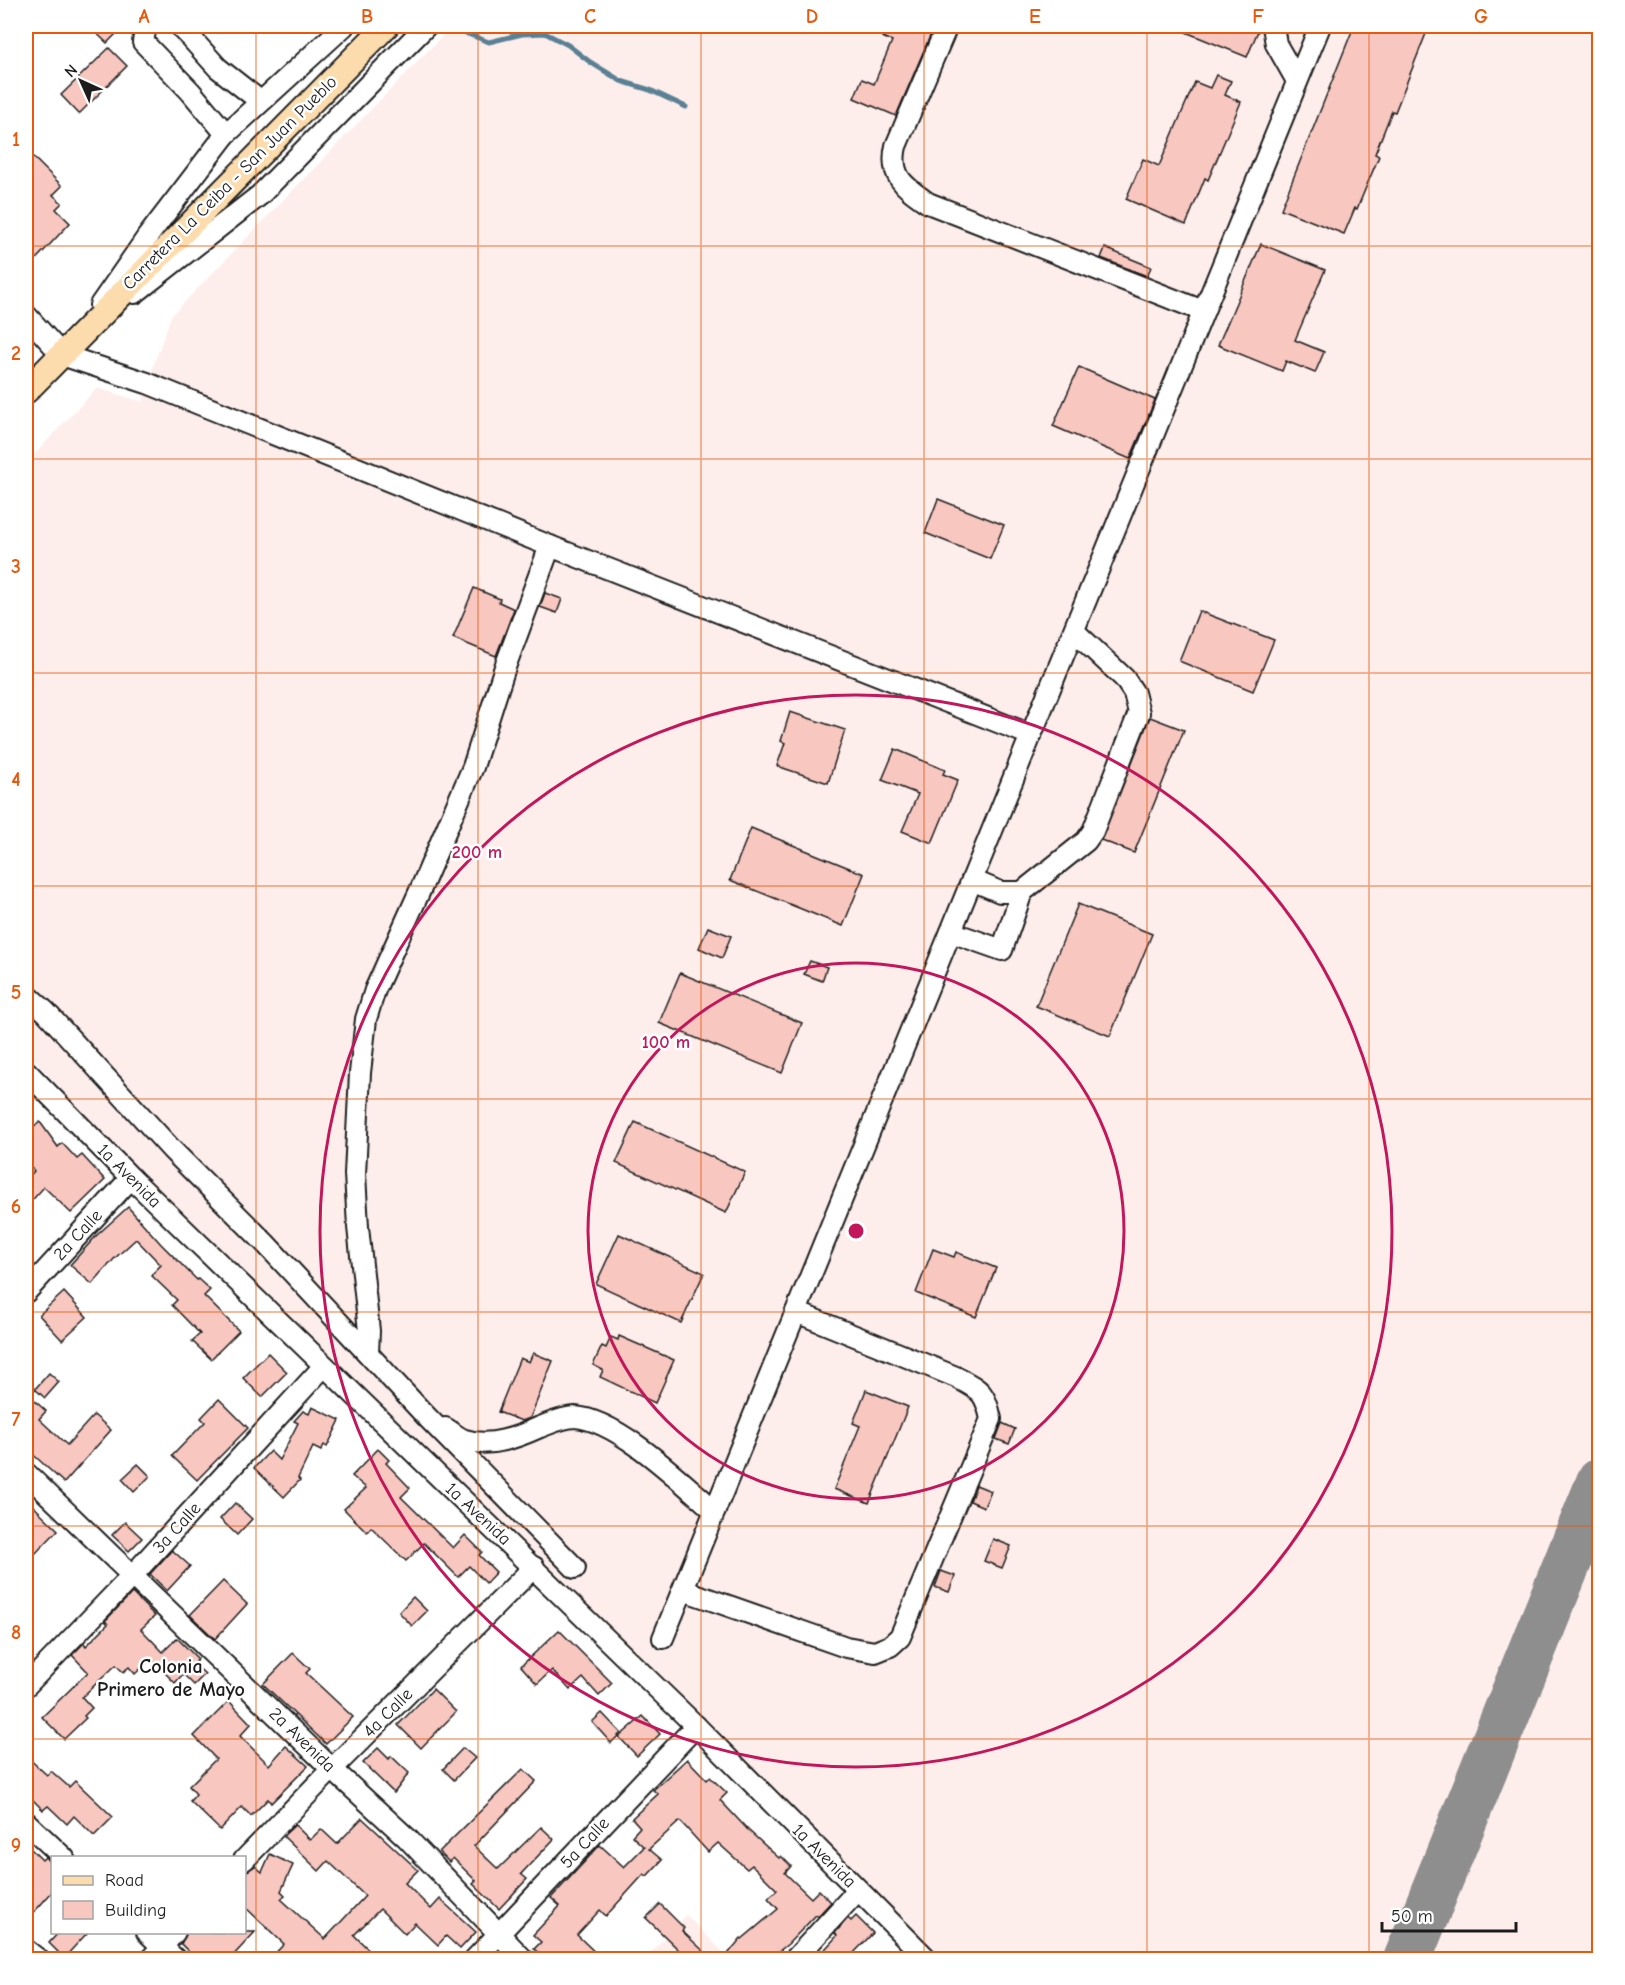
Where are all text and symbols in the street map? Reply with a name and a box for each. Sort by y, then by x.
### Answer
text: A [138,5,150,28]
text: B [361,5,373,28]
text: C [584,5,596,28]
text: D [806,5,818,28]
text: E [1029,5,1041,28]
text: F [1252,5,1264,28]
text: G [1474,5,1488,28]
north arrow [51,51,111,111]
text: N [61,61,81,81]
street label: Carretera La Ceiba - San Juan Pueblo [118,71,342,295]
text: 1 [12,128,20,151]
text: 2 [11,342,21,365]
text: 3 [11,555,21,578]
text: 4 [11,768,21,791]
text: 200 m [452,842,502,863]
text: 5 [11,981,21,1004]
text: 100 m [642,1032,690,1053]
street label: 1a Avenida [93,1140,165,1212]
text: 6 [11,1195,21,1218]
street label: 2a Calle [49,1205,107,1265]
centre of rings [846,1221,866,1241]
text: 7 [12,1408,21,1431]
street label: 1a Avenida [441,1478,515,1550]
street label: 3a Calle [149,1498,205,1558]
text: 8 [11,1621,21,1644]
district label: Colonia Primero de Mayo [97,1655,245,1701]
street label: 4a Calle [359,1684,417,1742]
street label: 2a Avenida [264,1703,340,1777]
street label: 5a Calle [556,1813,614,1873]
street label: 1a Avenida [788,1820,860,1892]
text: 9 [11,1834,21,1857]
legend [51,1856,246,1934]
text: Road [105,1870,144,1891]
scale bar [1382,1895,1516,1933]
text: Building [105,1900,167,1921]
text: 50 m [1391,1906,1433,1927]

